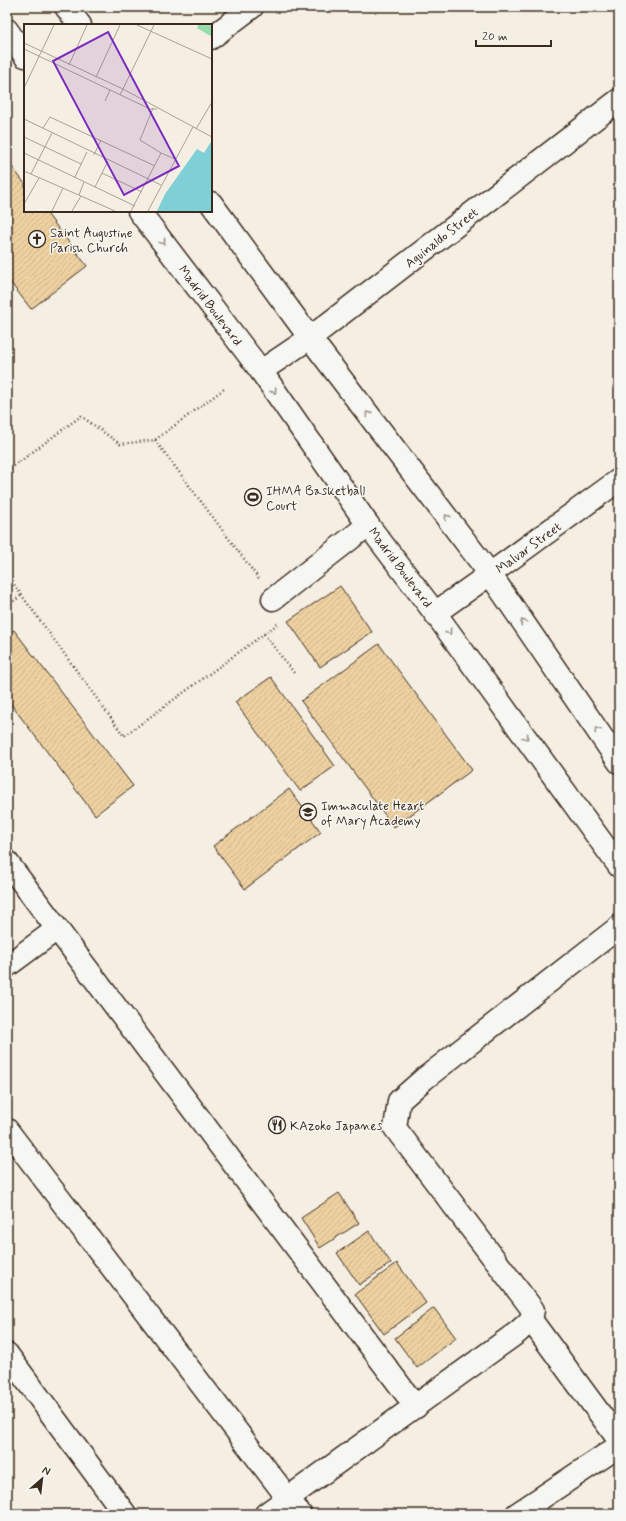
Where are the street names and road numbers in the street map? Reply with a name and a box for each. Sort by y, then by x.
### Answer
street label: Aguinaldo Street [402,204,482,272]
street label: Madrid Boulevard [174,262,246,350]
street label: Malvar Street [493,519,565,578]
street label: Madrid Boulevard [364,524,436,612]

